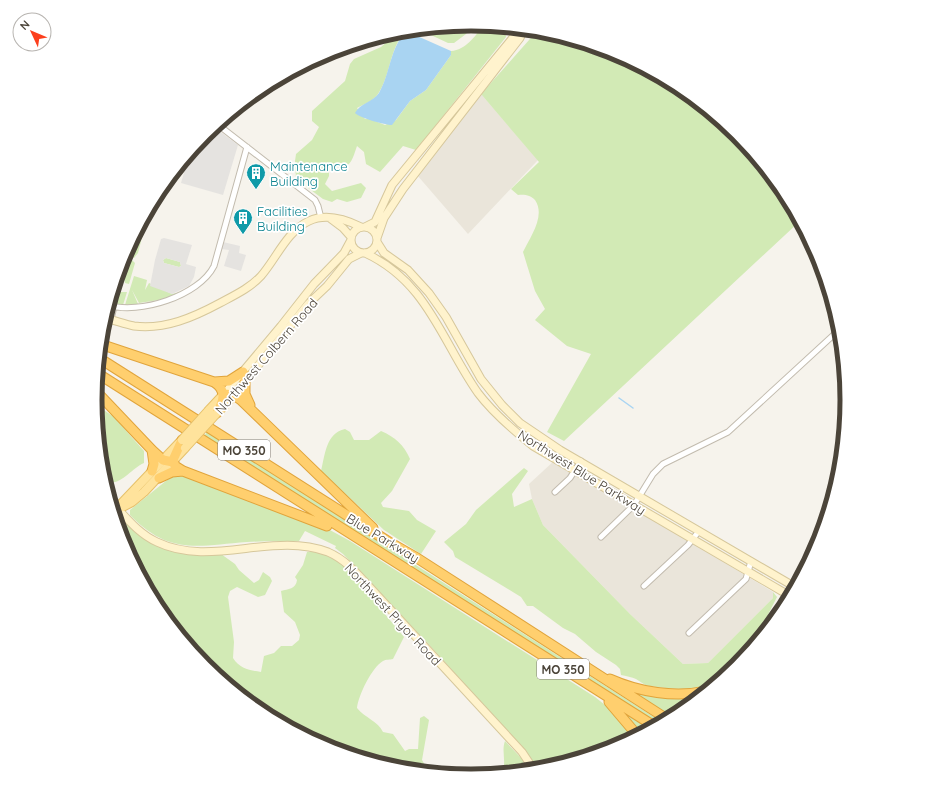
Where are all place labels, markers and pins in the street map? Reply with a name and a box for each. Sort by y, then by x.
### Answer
place label: Maintenance Building [270,158,348,189]
building icon: Maintenance Building [245,162,267,190]
place label: Facilities Building [257,203,308,234]
building icon: Facilities Building [232,207,254,235]

